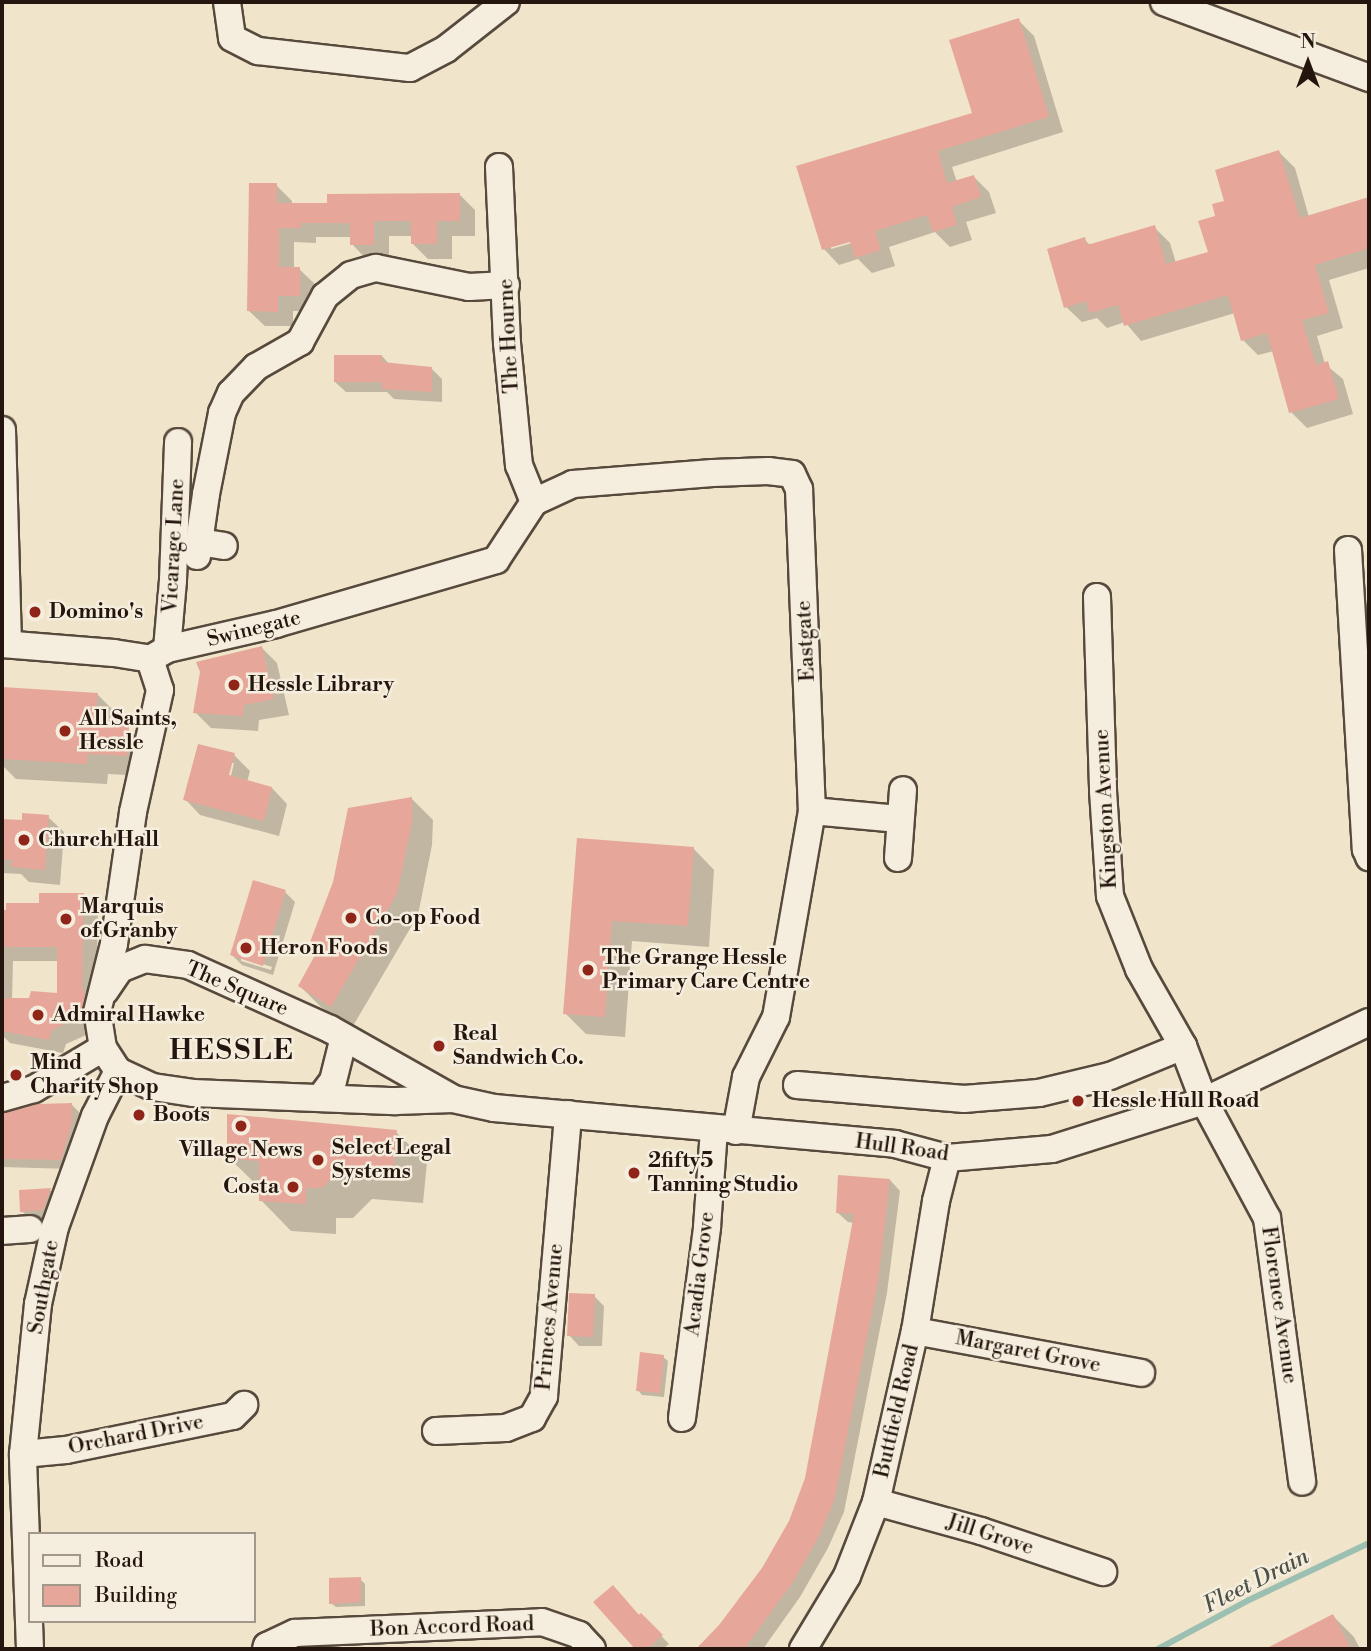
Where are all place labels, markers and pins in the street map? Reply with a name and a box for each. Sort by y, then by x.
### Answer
place label: Domino's [49,599,143,625]
marker: Domino's [27,604,43,620]
place label: Hessle Library [248,672,394,698]
marker: Hessle Library [226,677,242,693]
place label: All Saints, Hessle [79,706,177,756]
marker: All Saints, Hessle [57,723,73,739]
place label: Church Hall [38,827,159,853]
marker: Church Hall [16,832,32,848]
place label: Marquis of Granby [80,894,178,944]
place label: Co-op Food [365,905,481,931]
marker: Co-op Food [343,910,359,926]
marker: Marquis of Granby [58,911,74,927]
place label: Heron Foods [260,935,388,961]
marker: Heron Foods [238,940,254,956]
place label: The Grange Hessle Primary Care Centre [602,945,810,995]
marker: The Grange Hessle Primary Care Centre [580,962,596,978]
place label: Admiral Hawke [52,1002,205,1028]
marker: Admiral Hawke [30,1007,46,1023]
place label: Real Sandwich Co. [453,1021,584,1071]
marker: Real Sandwich Co. [431,1038,447,1054]
place label: Mind Charity Shop [30,1050,159,1100]
marker: Mind Charity Shop [8,1067,24,1083]
place label: Hessle Hull Road [1092,1088,1260,1114]
marker: Hessle Hull Road [1070,1093,1086,1109]
place label: Boots [153,1102,210,1128]
marker: Boots [131,1107,147,1123]
marker: Village News [233,1118,249,1134]
place label: Select Legal Systems [332,1135,451,1185]
place label: Village News [179,1137,303,1163]
place label: 2fifty5 Tanning Studio [648,1148,798,1198]
marker: Select Legal Systems [310,1152,326,1168]
marker: 2fifty5 Tanning Studio [626,1165,642,1181]
place label: Costa [223,1174,279,1200]
marker: Costa [285,1179,301,1195]

